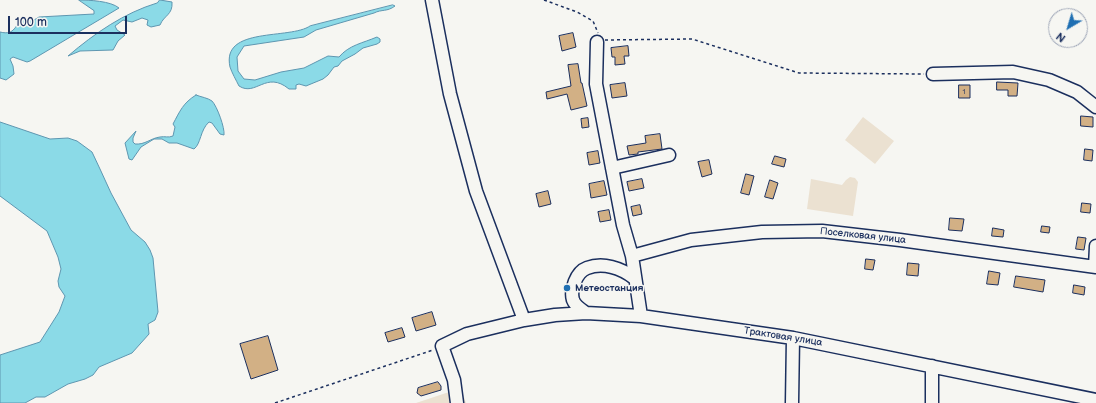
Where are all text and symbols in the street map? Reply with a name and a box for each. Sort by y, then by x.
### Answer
scale bar [10,8,129,34]
north arrow [1048,8,1088,48]
text: 100 m [15,15,47,30]
text: N [1054,29,1068,45]
house number: 1 [962,87,966,97]
street label: Поселковая улица [819,226,907,246]
place label: Метеостанция [575,282,643,294]
marker: Метеостанция [562,283,572,293]
street label: Трактовая улица [743,325,823,349]

